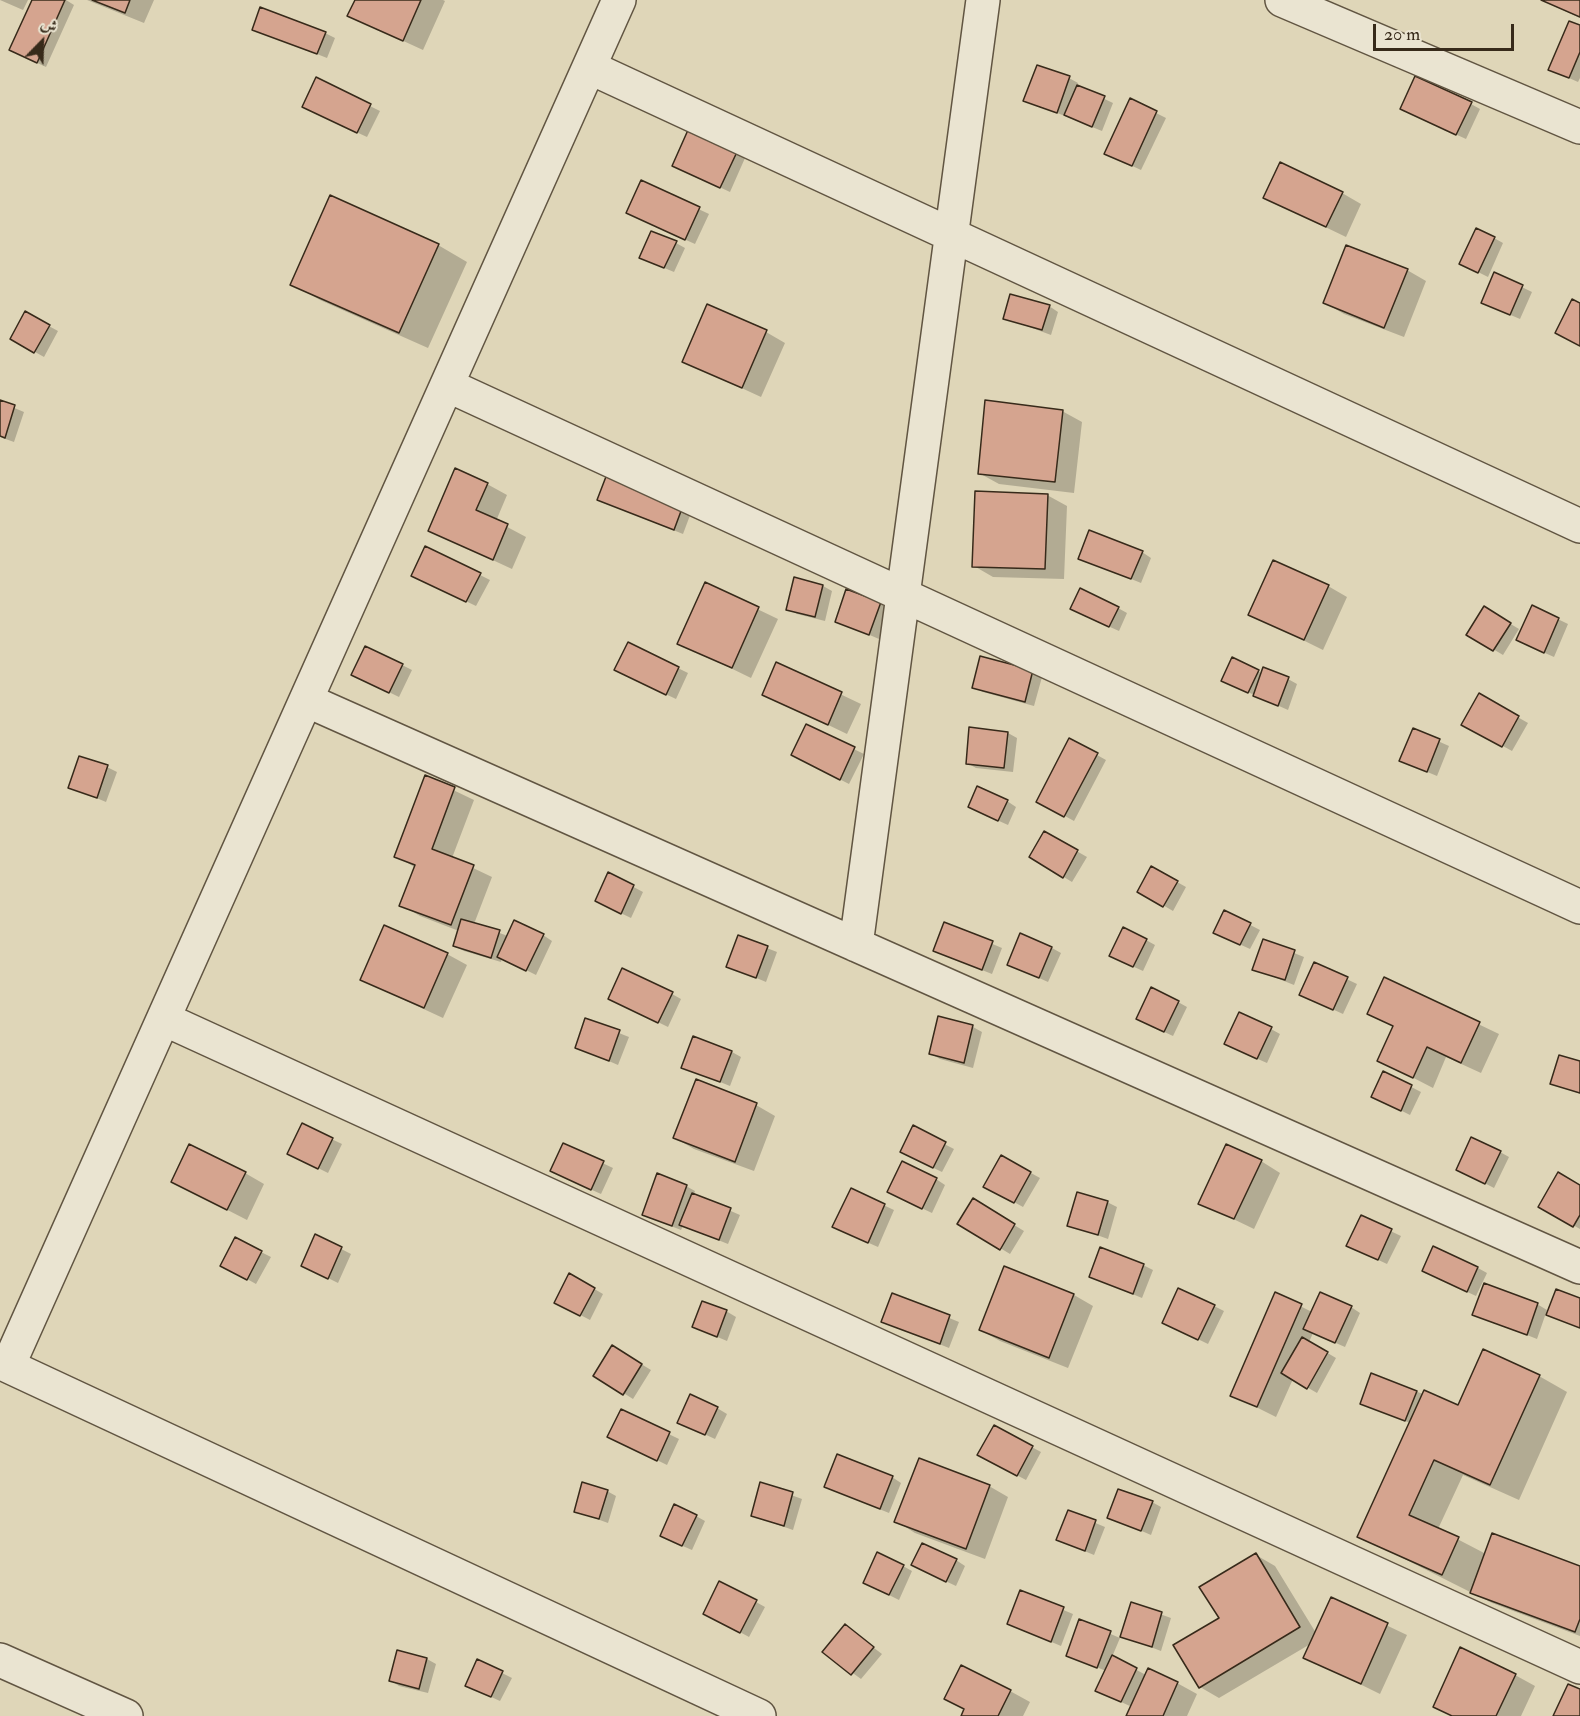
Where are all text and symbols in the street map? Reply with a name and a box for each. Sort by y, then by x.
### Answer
north arrow [12,12,72,72]
scale bar [1376,12,1517,50]
text: ش [38,13,60,38]
text: 20 m [1384,23,1420,46]

